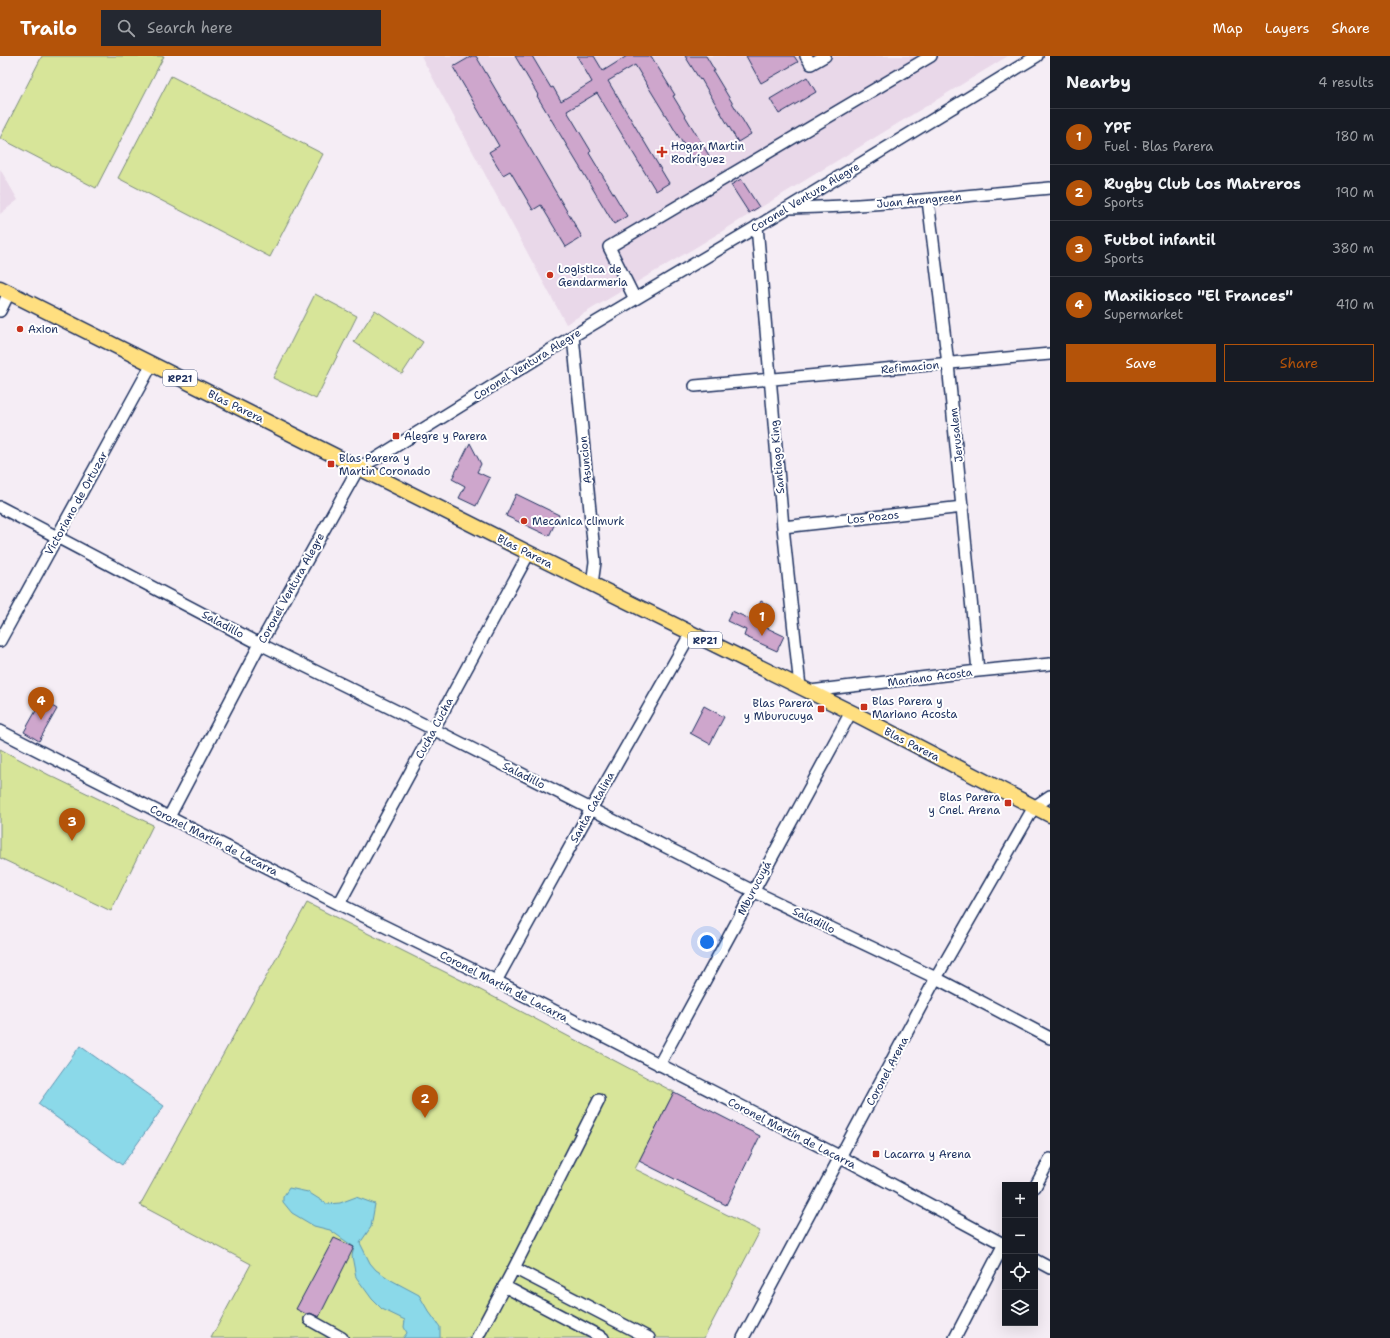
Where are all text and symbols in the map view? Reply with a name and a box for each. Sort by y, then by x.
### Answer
search box [101,10,381,46]
text: Trailo [20,16,77,41]
icon: search [115,17,137,39]
text: Search here [147,18,233,38]
text: Map [1213,19,1243,37]
text: Layers [1265,19,1309,37]
text: Share [1331,19,1370,37]
text: Nearby [1066,71,1131,93]
text: 4 results [1318,74,1374,91]
text: YPF [1104,118,1132,138]
text: 1 [1076,128,1082,145]
text: 180 m [1335,128,1374,145]
text: Fuel · Blas Parera [1104,138,1213,155]
place label: Hogar Martin Rodríguez [671,139,745,167]
marker: Hogar Martin Rodríguez [656,146,668,158]
street label: Coronel Ventura Alegre [748,159,862,236]
text: Rugby Club Los Matreros [1104,174,1301,194]
text: 2 [1074,184,1084,201]
text: 190 m [1335,184,1374,201]
street label: Juan Arengreen [876,189,962,212]
text: Sports [1104,194,1144,211]
text: Futbol infantil [1104,230,1216,250]
text: 3 [1074,240,1084,257]
text: 380 m [1332,240,1374,257]
text: Sports [1104,250,1144,267]
place label: Logistica de Gendarmeria [558,262,628,290]
marker: Logistica de Gendarmeria [545,270,555,280]
text: Maxikiosco "El Frances" [1104,286,1293,306]
text: 4 [1074,296,1084,313]
text: 410 m [1336,296,1374,313]
text: Supermarket [1104,306,1183,323]
place label: Axion [28,322,58,337]
marker: Axion [15,324,25,334]
street label: Coronel Ventura Alegre [471,325,584,404]
button: Save [1066,344,1216,382]
button: Share [1224,344,1374,382]
street label: Refimacion [880,357,940,378]
road number: RP21 [163,370,197,386]
street label: Blas Parera [205,386,266,427]
street label: Jerusalem [946,407,967,463]
street label: Santiago King [767,419,788,494]
place label: Alegre y Parera [404,429,487,444]
marker: Alegre y Parera [391,431,401,441]
street label: Asuncion [576,435,595,484]
street label: Victoriano de Ortuzar [42,449,111,558]
place label: Blas Parera y Martin Coronado [339,451,431,479]
marker: Blas Parera y Martin Coronado [326,459,336,469]
street label: Los Pozos [846,507,900,528]
place label: Mecanica climurk [532,514,625,529]
marker: Mecanica climurk [519,516,529,526]
street label: Coronel Ventura Alegre [255,530,328,646]
street label: Blas Parera [494,531,555,572]
pin: 1 [749,603,775,636]
street label: Saladillo [199,607,247,642]
road number: RP21 [688,632,722,648]
street label: Mariano Acosta [887,665,973,690]
pin: 4 [28,687,54,720]
place label: Blas Parera y Mariano Acosta [872,694,958,722]
street label: Cucha Cucha [412,695,457,761]
place label: Blas Parera y Mburucuya [744,696,813,724]
marker: Blas Parera y Mariano Acosta [859,702,869,712]
marker: Blas Parera y Mburucuya [816,704,826,714]
street label: Blas Parera [881,724,942,765]
street label: Saladillo [500,758,548,793]
street label: Santa Catalina [567,769,618,845]
place label: Blas Parera y Cnel. Arena [929,790,1000,818]
marker: Blas Parera y Cnel. Arena [1003,798,1013,808]
street label: Coronel Martín de Lacarra [147,802,281,879]
pin: 3 [59,808,85,841]
street label: Mburucuyá [734,858,775,918]
street label: Saladillo [790,904,838,937]
your location [697,932,717,952]
street label: Coronel Martín de Lacarra [437,948,571,1025]
street label: Coronel Arena [863,1034,912,1108]
pin: 2 [412,1085,438,1118]
street label: Coronel Martín de Lacarra [725,1095,859,1172]
place label: Lacarra y Arena [884,1147,971,1162]
marker: Lacarra y Arena [871,1149,881,1159]
map controls [1002,1182,1038,1326]
button: + [1002,1182,1038,1218]
button: − [1002,1218,1038,1254]
button: locate [1002,1254,1038,1290]
button: layers [1002,1290,1038,1326]

